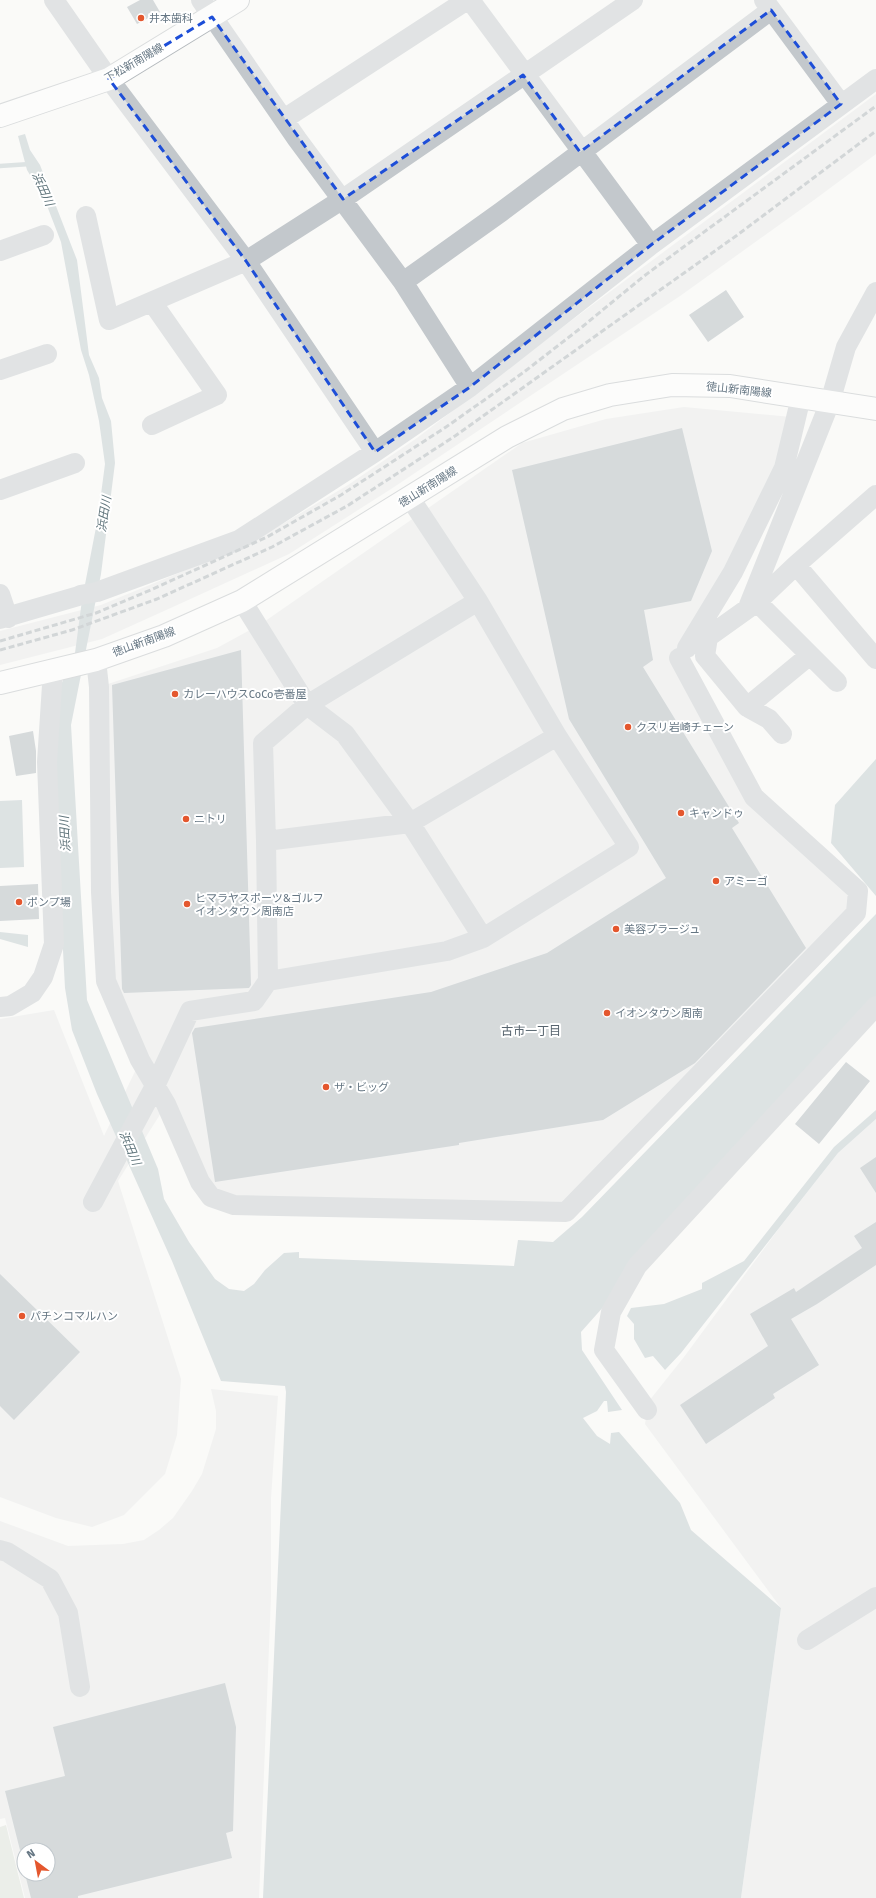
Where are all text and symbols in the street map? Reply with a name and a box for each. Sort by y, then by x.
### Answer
place label: 井本歯科 [149,12,193,25]
marker: 井本歯科 [136,13,146,23]
street label: 下松新南陽線 [102,41,166,85]
water label: 浜田川 [29,170,58,210]
street label: 徳山新南陽線 [706,380,772,400]
street label: 徳山新南陽線 [397,464,459,510]
water label: 浜田川 [94,493,114,533]
street label: 徳山新南陽線 [111,625,177,659]
place label: カレーハウスCoCo壱番屋 [183,688,307,701]
marker: カレーハウスCoCo壱番屋 [170,689,180,699]
place label: クスリ岩崎チェーン [636,721,734,734]
marker: クスリ岩崎チェーン [623,722,633,732]
place label: キャンドゥ [689,807,744,820]
marker: キャンドゥ [676,808,686,818]
place label: ニトリ [194,813,227,826]
water label: 浜田川 [57,814,73,852]
marker: ニトリ [181,814,191,824]
place label: アミーゴ [724,875,768,888]
marker: アミーゴ [711,876,721,886]
place label: ヒマラヤスポーツ&ゴルフ イオンタウン周南店 [195,892,324,918]
place label: ポンプ場 [27,896,71,909]
marker: ポンプ場 [14,897,24,907]
marker: ヒマラヤスポーツ&ゴルフ イオンタウン周南店 [182,899,192,909]
place label: 美容プラージュ [624,923,700,936]
marker: 美容プラージュ [611,924,621,934]
place label: イオンタウン周南 [615,1007,703,1020]
marker: イオンタウン周南 [602,1008,612,1018]
district label: 古市一丁目 [501,1024,561,1038]
place label: ザ・ビッグ [334,1081,389,1094]
marker: ザ・ビッグ [321,1082,331,1092]
water label: 浜田川 [117,1129,144,1169]
place label: パチンコマルハン [30,1310,118,1323]
marker: パチンコマルハン [17,1311,27,1321]
north arrow [16,1842,56,1882]
text: N [24,1846,38,1861]

